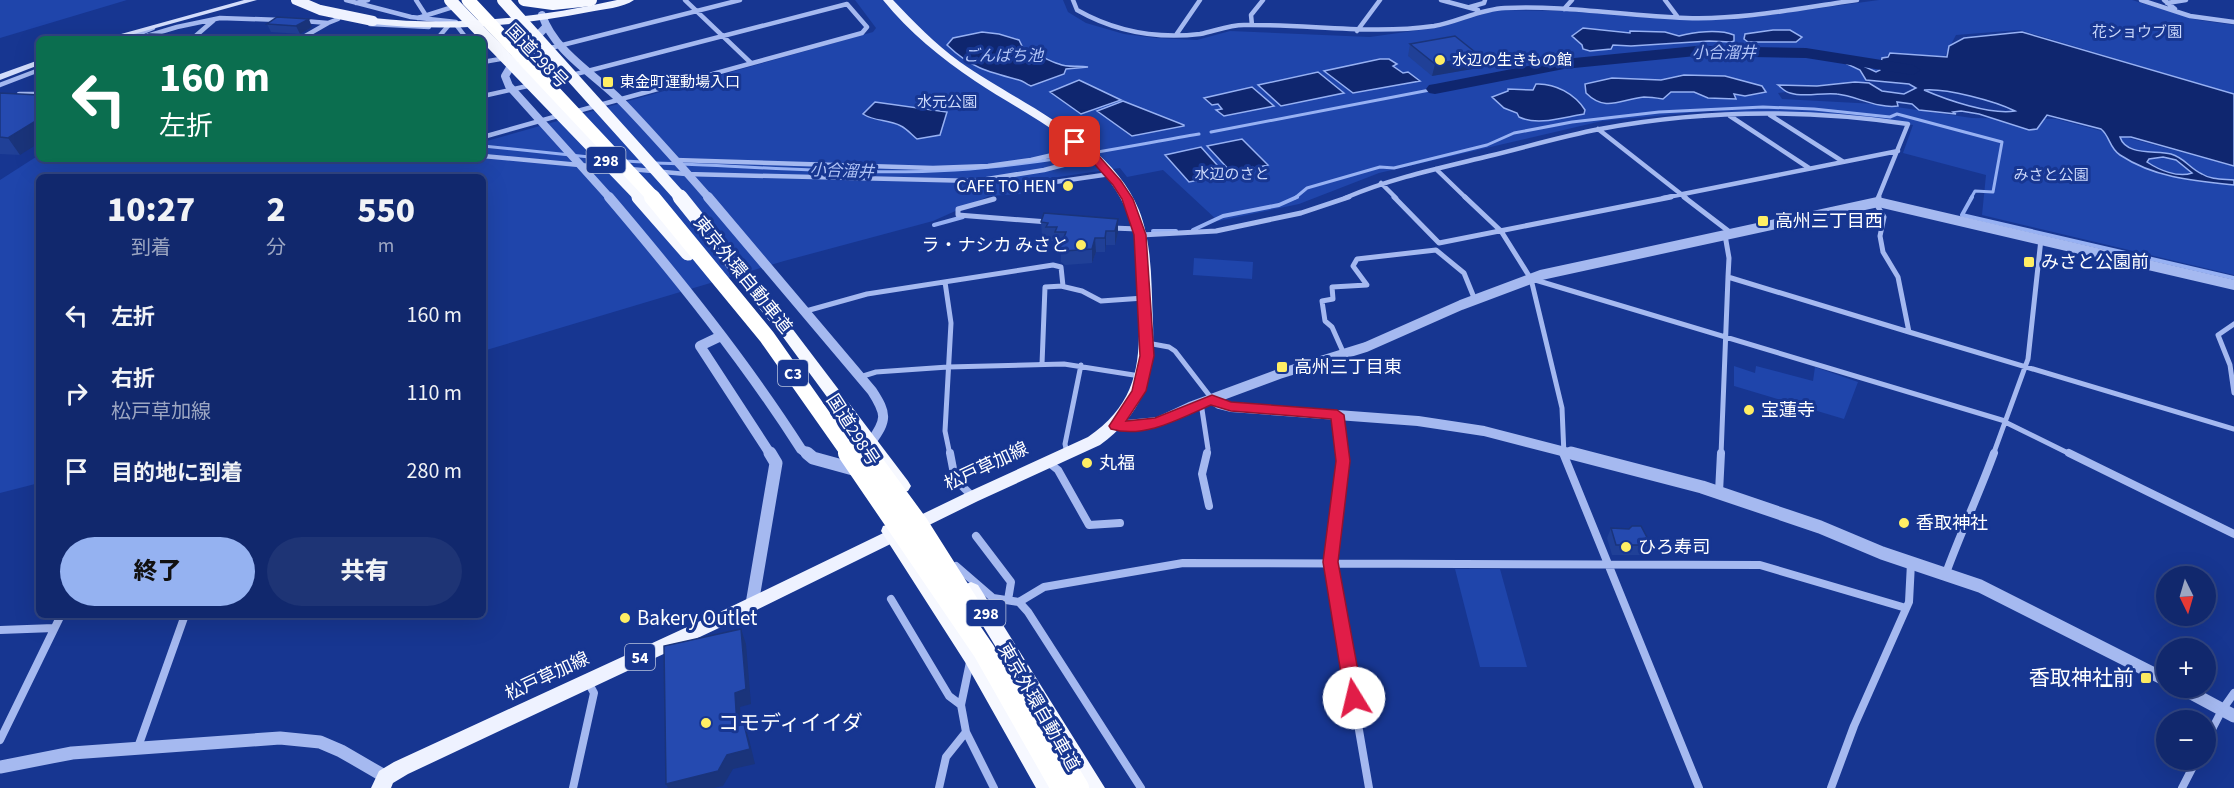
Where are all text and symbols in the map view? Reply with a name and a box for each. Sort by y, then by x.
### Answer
street label: 国道298号 [500,19,574,94]
park label: 花ショウブ園 [2092,22,2182,43]
water label: 小合溜井 [1692,42,1758,64]
water label: ごんぱち池 [963,45,1045,67]
text: 160 m [159,48,270,108]
place label: 水辺の生きもの館 [1452,50,1572,71]
marker: 水辺の生きもの館 [1433,53,1447,67]
icon: left [60,60,138,138]
place label: 東金町運動場入口 [620,72,740,93]
marker: 東金町運動場入口 [601,75,615,89]
park label: 水元公園 [917,92,977,113]
text: 左折 [159,107,213,146]
pin [1049,116,1100,167]
icon: arrive [1058,125,1091,158]
road number: 298 [586,147,626,173]
water label: 小合溜井 [810,159,876,183]
park label: 水辺のさと [1194,164,1270,185]
park label: みさと公園 [2013,165,2089,186]
place label: CAFE TO HEN [956,174,1056,199]
marker: CAFE TO HEN [1061,179,1075,193]
text: 10:27 [107,184,195,235]
text: 2 [267,184,286,235]
text: 550 [357,185,415,236]
place label: 高州三丁目西 [1775,209,1883,234]
street label: 東京外環自動車道 [688,211,798,339]
marker: 高州三丁目西 [1756,214,1770,228]
text: m [378,232,394,260]
place label: ラ・ナシカ みさと [921,233,1069,258]
text: 到着 [131,234,171,262]
text: 分 [266,234,286,262]
marker: ラ・ナシカ みさと [1074,238,1088,252]
place label: みさと公園前 [2041,250,2149,275]
marker: みさと公園前 [2022,255,2036,269]
icon: left [60,299,93,332]
text: 160 m [407,299,462,331]
text: 左折 [111,301,155,333]
place label: 高州三丁目東 [1294,355,1402,380]
road number: C3 [778,360,808,386]
marker: 高州三丁目東 [1275,360,1289,374]
text: 右折 [111,363,155,395]
icon: right [60,377,93,410]
text: 110 m [407,377,462,409]
street label: 国道298号 [820,390,885,471]
text: 松戸草加線 [111,398,211,426]
place label: 宝蓮寺 [1761,398,1815,423]
marker: 宝蓮寺 [1742,403,1756,417]
street label: 松戸草加線 [940,436,1032,497]
place label: 丸福 [1099,451,1135,476]
icon: arrive [60,455,93,488]
text: 280 m [407,455,462,487]
marker: 丸福 [1080,456,1094,470]
text: 目的地に到着 [111,457,243,489]
place label: 香取神社 [1916,511,1988,536]
marker: 香取神社 [1897,516,1911,530]
place label: ひろ寿司 [1638,535,1710,560]
button: 終了 [60,537,255,606]
button: 共有 [267,537,462,606]
marker: ひろ寿司 [1619,540,1633,554]
north arrow [2156,566,2216,626]
map controls [2156,566,2216,770]
road number: 298 [966,600,1006,626]
place label: Bakery Outlet [637,603,757,633]
marker: Bakery Outlet [618,611,632,625]
button: + [2156,638,2216,698]
street label: 東京外環自動車道 [992,639,1085,776]
road number: 54 [625,644,655,670]
street label: 松戸草加線 [501,646,593,707]
place label: 香取神社前 [2029,663,2134,693]
position arrow [1322,666,1386,730]
marker: 香取神社前 [2139,671,2153,685]
place label: コモディイイダ [718,708,863,738]
button: − [2156,710,2216,770]
marker: コモディイイダ [699,716,713,730]

